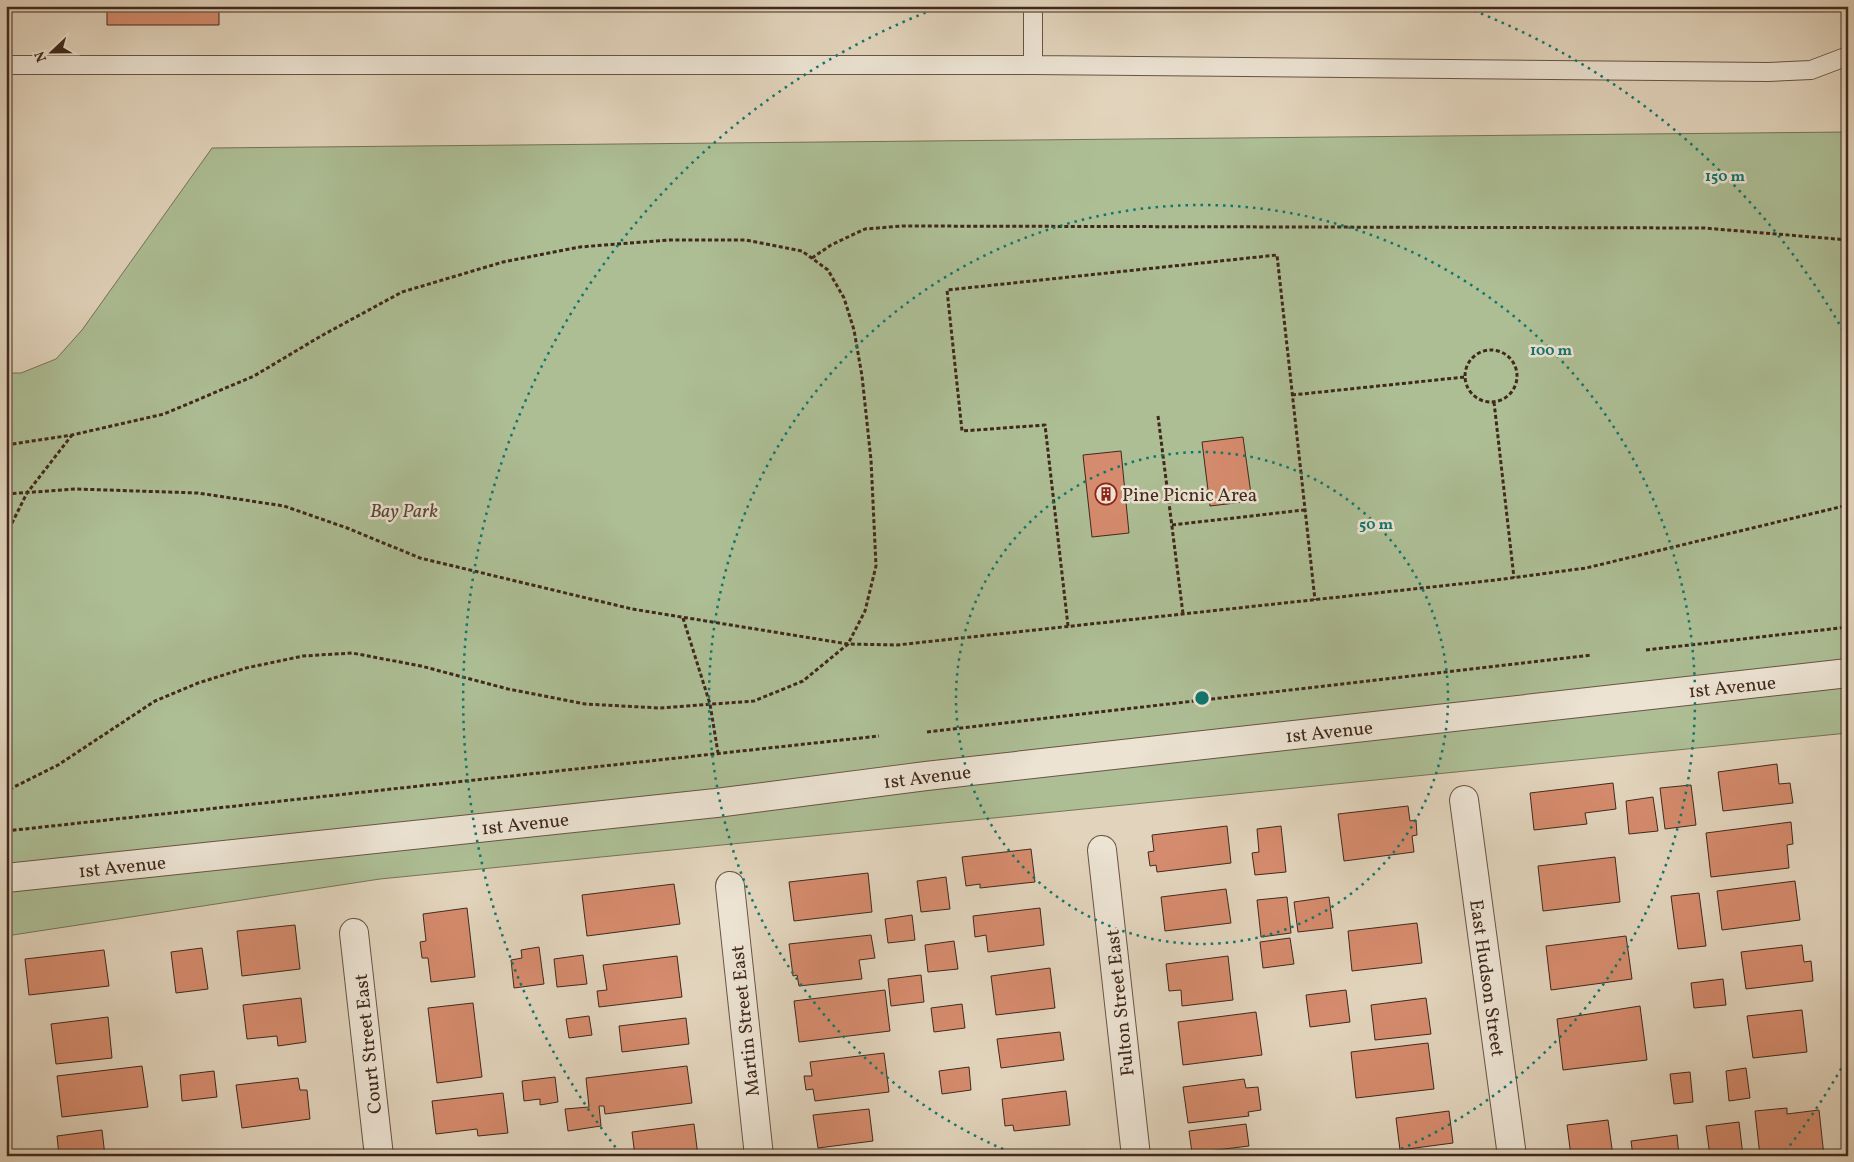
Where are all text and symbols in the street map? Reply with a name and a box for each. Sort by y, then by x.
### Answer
north arrow [28,28,78,78]
text: N [31,48,52,65]
text: 150 m [1705,167,1745,188]
text: 100 m [1530,341,1573,362]
building icon: Pine Picnic Area [1094,482,1118,506]
place label: Pine Picnic Area [1122,483,1257,509]
park label: Bay Park [370,499,438,525]
text: 50 m [1359,515,1393,536]
street label: 1st Avenue [1687,670,1777,706]
centre of rings [1193,689,1211,707]
street label: 1st Avenue [1284,715,1374,751]
street label: 1st Avenue [882,760,973,796]
street label: 1st Avenue [480,807,570,843]
street label: 1st Avenue [77,850,167,886]
street label: East Hudson Street [1462,898,1510,1059]
street label: Fulton Street East [1100,928,1142,1077]
street label: Martin Street East [725,944,767,1098]
street label: Court Street East [349,972,389,1115]

